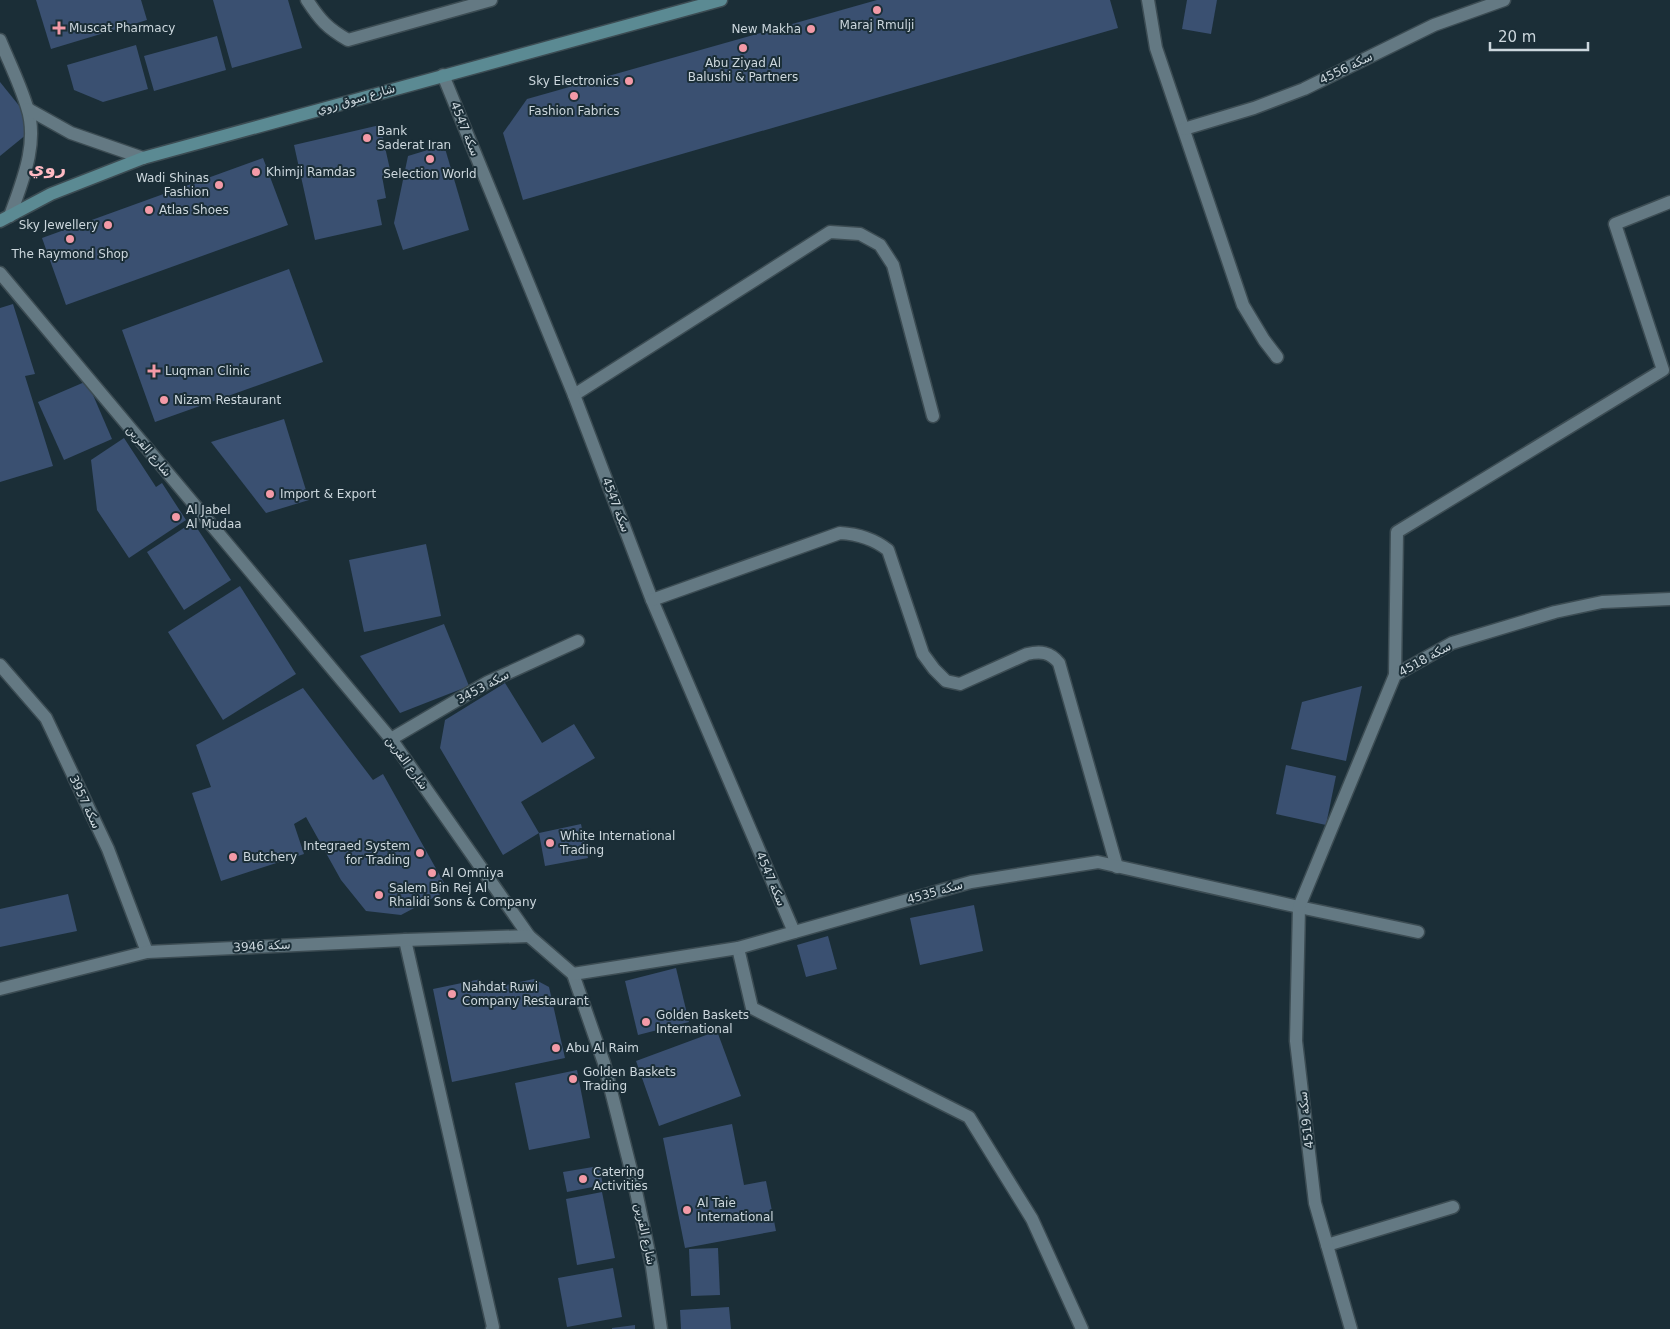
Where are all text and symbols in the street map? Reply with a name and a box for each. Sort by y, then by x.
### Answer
marker: Maraj Rmulji [871,4,883,16]
place label: Maraj Rmulji [840,18,914,32]
scale bar [1490,20,1588,52]
place label: Muscat Pharmacy [69,21,175,35]
marker: Muscat Pharmacy [53,22,65,34]
place label: New Makha [731,22,801,36]
marker: New Makha [805,23,817,35]
text: 20 m [1498,28,1536,46]
marker: Abu Ziyad Al Balushi & Partners [737,42,749,54]
street label: سكة 4556 [1317,49,1375,87]
place label: Abu Ziyad Al Balushi & Partners [688,56,798,84]
place label: Sky Electronics [529,74,619,88]
marker: Sky Electronics [623,75,635,87]
street label: شارع سوق روي [315,81,397,118]
marker: Fashion Fabrics [568,90,580,102]
street label: سكة 4547 [448,100,482,158]
place label: Fashion Fabrics [529,104,620,118]
place label: Bank Saderat Iran [377,124,451,152]
marker: Bank Saderat Iran [361,132,373,144]
marker: Selection World [424,153,436,165]
district label: روي [28,157,66,179]
place label: Khimji Ramdas [266,165,355,179]
marker: Khimji Ramdas [250,166,262,178]
place label: Selection World [383,167,477,181]
place label: Wadi Shinas Fashion [136,171,209,199]
marker: Wadi Shinas Fashion [213,179,225,191]
place label: Atlas Shoes [159,203,229,217]
marker: Atlas Shoes [143,204,155,216]
place label: Sky Jewellery [19,218,98,232]
marker: Sky Jewellery [102,219,114,231]
marker: The Raymond Shop [64,233,76,245]
place label: The Raymond Shop [11,247,128,261]
marker: Luqman Clinic [147,364,161,378]
place label: Luqman Clinic [165,364,250,378]
place label: Nizam Restaurant [174,393,281,407]
marker: Nizam Restaurant [158,394,170,406]
street label: شارع القرين [123,423,174,480]
street label: سكة 4547 [599,476,633,534]
place label: Import & Export [280,487,376,501]
marker: Import & Export [264,488,276,500]
place label: Al Jabel Al Mudaa [186,503,242,531]
marker: Al Jabel Al Mudaa [170,511,182,523]
street label: سكة 4518 [1396,639,1454,679]
street label: سكة 3453 [454,667,512,707]
street label: شارع القرين [382,734,431,793]
street label: سكة 3957 [67,773,103,831]
place label: White International Trading [559,829,675,857]
marker: White International Trading [544,837,556,849]
place label: Integraed System for Trading [303,839,410,867]
marker: Integraed System for Trading [414,847,426,859]
place label: Butchery [243,850,297,864]
street label: سكة 4547 [753,850,789,908]
marker: Butchery [227,851,239,863]
place label: Al Omniya [442,866,504,880]
marker: Al Omniya [426,867,438,879]
street label: سكة 4535 [905,877,965,907]
place label: Salem Bin Rej Al Rhalidi Sons & Company [389,881,537,909]
marker: Salem Bin Rej Al Rhalidi Sons & Company [373,889,385,901]
street label: سكة 3946 [233,938,291,954]
place label: Nahdat Ruwi Company Restaurant [462,980,589,1008]
marker: Nahdat Ruwi Company Restaurant [446,988,458,1000]
place label: Golden Baskets International [656,1008,749,1036]
marker: Golden Baskets International [640,1016,652,1028]
place label: Abu Al Raim [566,1041,639,1055]
marker: Abu Al Raim [550,1042,562,1054]
place label: Golden Baskets Trading [582,1065,676,1093]
marker: Golden Baskets Trading [567,1073,579,1085]
street label: سكة 4519 [1296,1091,1316,1149]
place label: Catering Activities [593,1165,648,1193]
marker: Catering Activities [577,1173,589,1185]
place label: Al Taie International [697,1196,774,1224]
street label: شارع القرين [631,1202,658,1266]
marker: Al Taie International [681,1204,693,1216]

